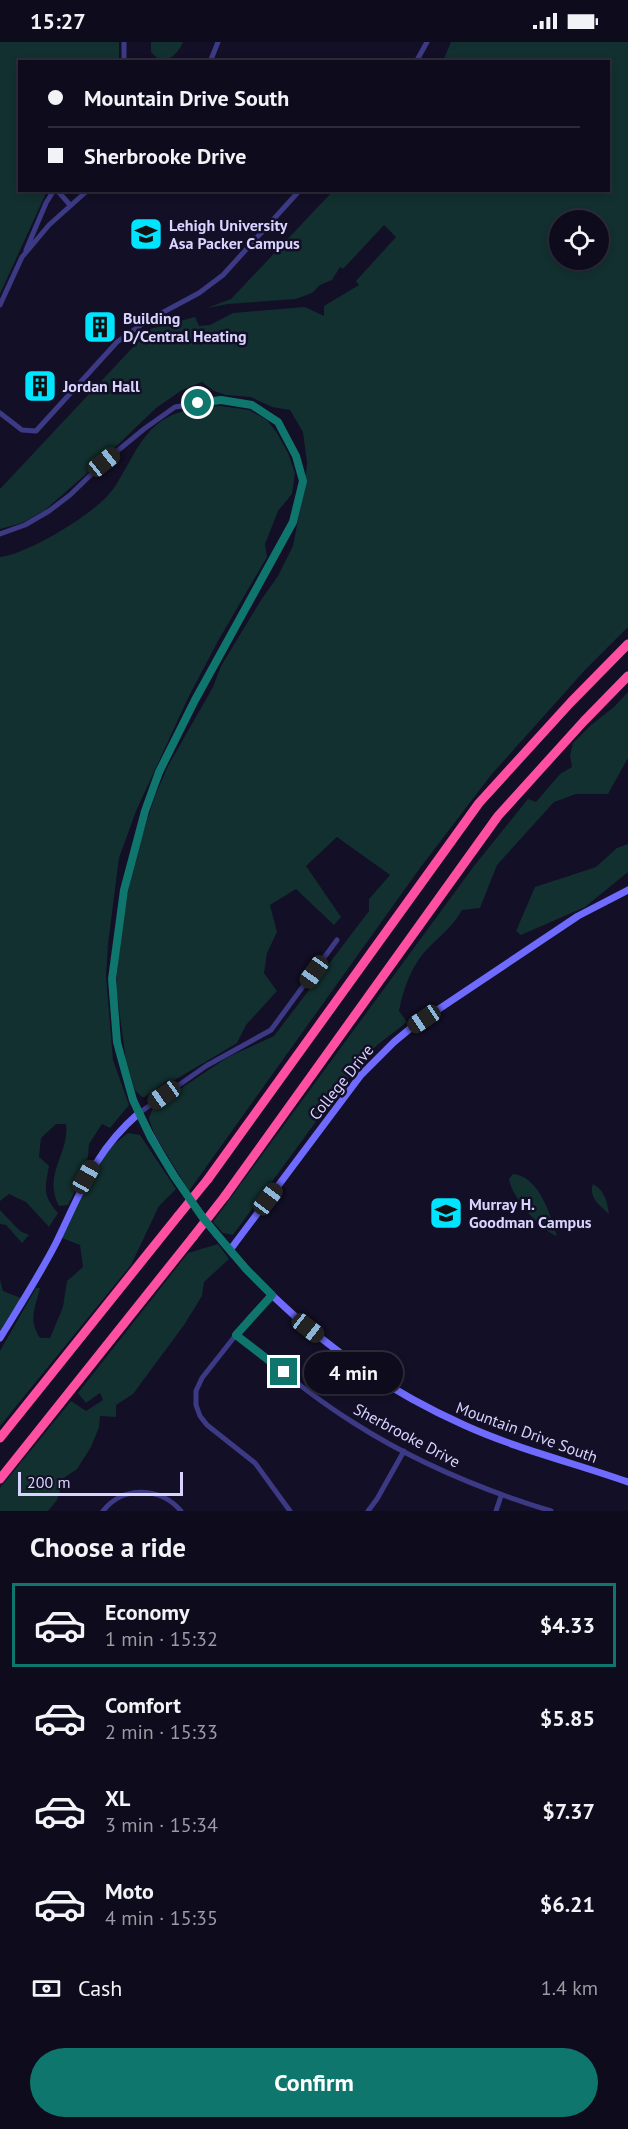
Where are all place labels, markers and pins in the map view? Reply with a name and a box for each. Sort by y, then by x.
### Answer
place label: Lehigh University Asa Packer Campus [169,215,300,253]
school or university icon: Lehigh University Asa Packer Campus [128,216,164,252]
place label: Building D/Central Heating [123,308,247,346]
building icon: Building D/Central Heating [82,309,118,345]
building icon: Jordan Hall [22,368,58,404]
place label: Jordan Hall [62,376,140,396]
place label: Murray H. Goodman Campus [469,1194,592,1232]
school or university icon: Murray H. Goodman Campus [428,1195,464,1231]

